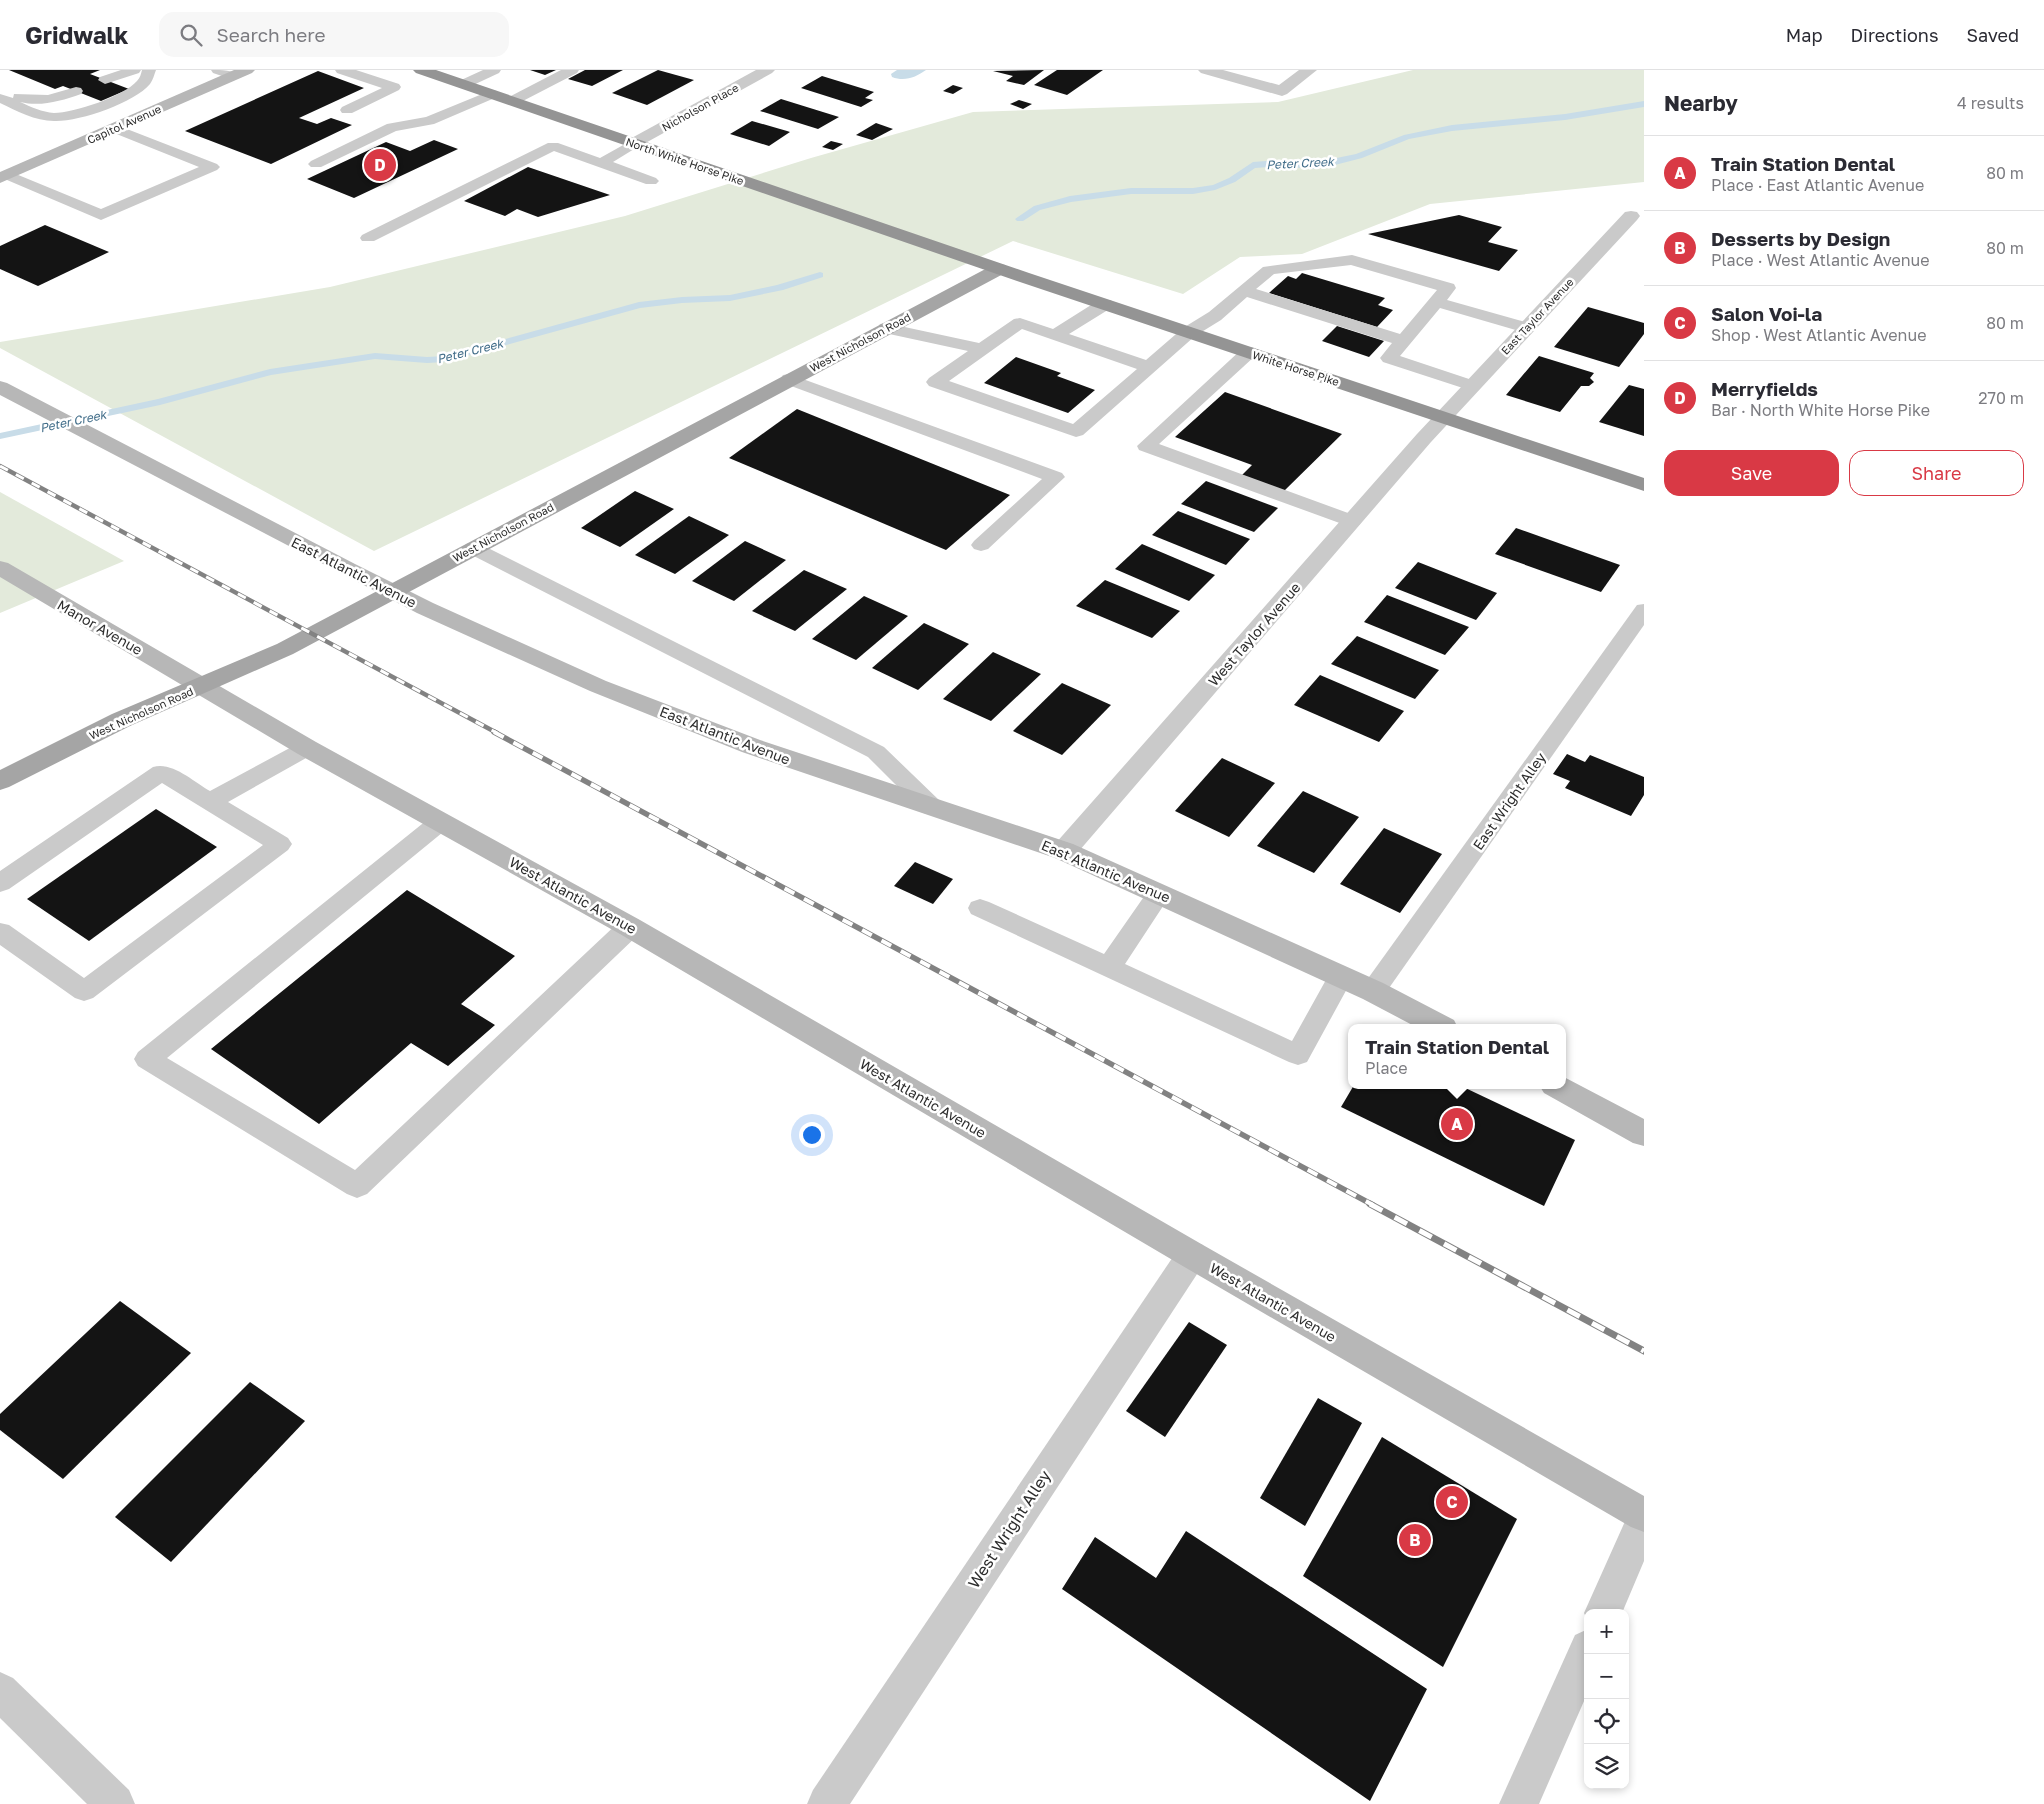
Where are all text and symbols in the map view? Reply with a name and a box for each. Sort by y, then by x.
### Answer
search box [159,12,509,57]
text: Gridwalk [25,20,129,49]
icon: search [177,21,205,49]
text: Search here [217,23,325,46]
text: Map [1786,24,1822,46]
text: Directions [1850,24,1938,46]
text: Saved [1966,24,2019,46]
street label: Nicholson Place [659,81,741,133]
text: Nearby [1664,90,1738,116]
text: 4 results [1957,93,2024,113]
street label: Capitol Avenue [85,102,163,146]
street label: North White Horse Pike [624,135,746,187]
pin: D [364,146,396,184]
text: Train Station Dental [1711,152,1895,175]
water label: Peter Creek [1266,154,1335,172]
text: A [1674,163,1686,183]
text: 80 m [1986,163,2024,183]
text: Place · East Atlantic Avenue [1711,175,1924,195]
text: Desserts by Design [1711,227,1890,250]
text: B [1674,238,1686,258]
text: 80 m [1986,238,2024,258]
text: Place · West Atlantic Avenue [1711,250,1930,270]
street label: East Taylor Avenue [1498,275,1576,357]
text: Salon Voi-la [1711,302,1822,325]
street label: West Nicholson Road [807,310,913,374]
text: C [1674,313,1686,333]
text: 80 m [1986,313,2024,333]
text: Shop · West Atlantic Avenue [1711,325,1926,345]
water label: Peter Creek [435,335,506,366]
street label: White Horse Pike [1251,348,1341,388]
text: Merryfields [1711,377,1818,400]
text: D [1674,388,1686,408]
text: 270 m [1978,388,2024,408]
text: Bar · North White Horse Pike [1711,400,1930,420]
water label: Peter Creek [38,406,109,435]
button: Save [1664,450,1839,496]
button: Share [1849,450,2024,496]
street label: West Nicholson Road [450,500,556,564]
street label: East Atlantic Avenue [289,533,419,611]
street label: West Taylor Avenue [1204,579,1304,689]
street label: Manor Avenue [54,596,146,658]
street label: West Nicholson Road [87,684,195,742]
street label: East Atlantic Avenue [658,702,792,768]
street label: East Wright Alley [1469,749,1549,853]
street label: East Atlantic Avenue [1039,836,1173,906]
street label: West Atlantic Avenue [506,853,640,937]
popup [1348,1024,1566,1089]
text: Train Station Dental [1365,1035,1549,1058]
street label: West Atlantic Avenue [857,1055,989,1141]
text: Place [1365,1058,1408,1078]
pin: A [1441,1105,1473,1143]
your location [799,1122,825,1148]
street label: West Atlantic Avenue [1207,1259,1339,1345]
street label: West Wright Alley [963,1466,1055,1592]
pin: C [1436,1483,1468,1521]
pin: B [1399,1521,1431,1559]
map controls [1584,1609,1629,1789]
button: + [1584,1609,1629,1654]
button: − [1584,1654,1629,1699]
button: locate [1584,1699,1629,1744]
button: layers [1584,1744,1629,1789]

